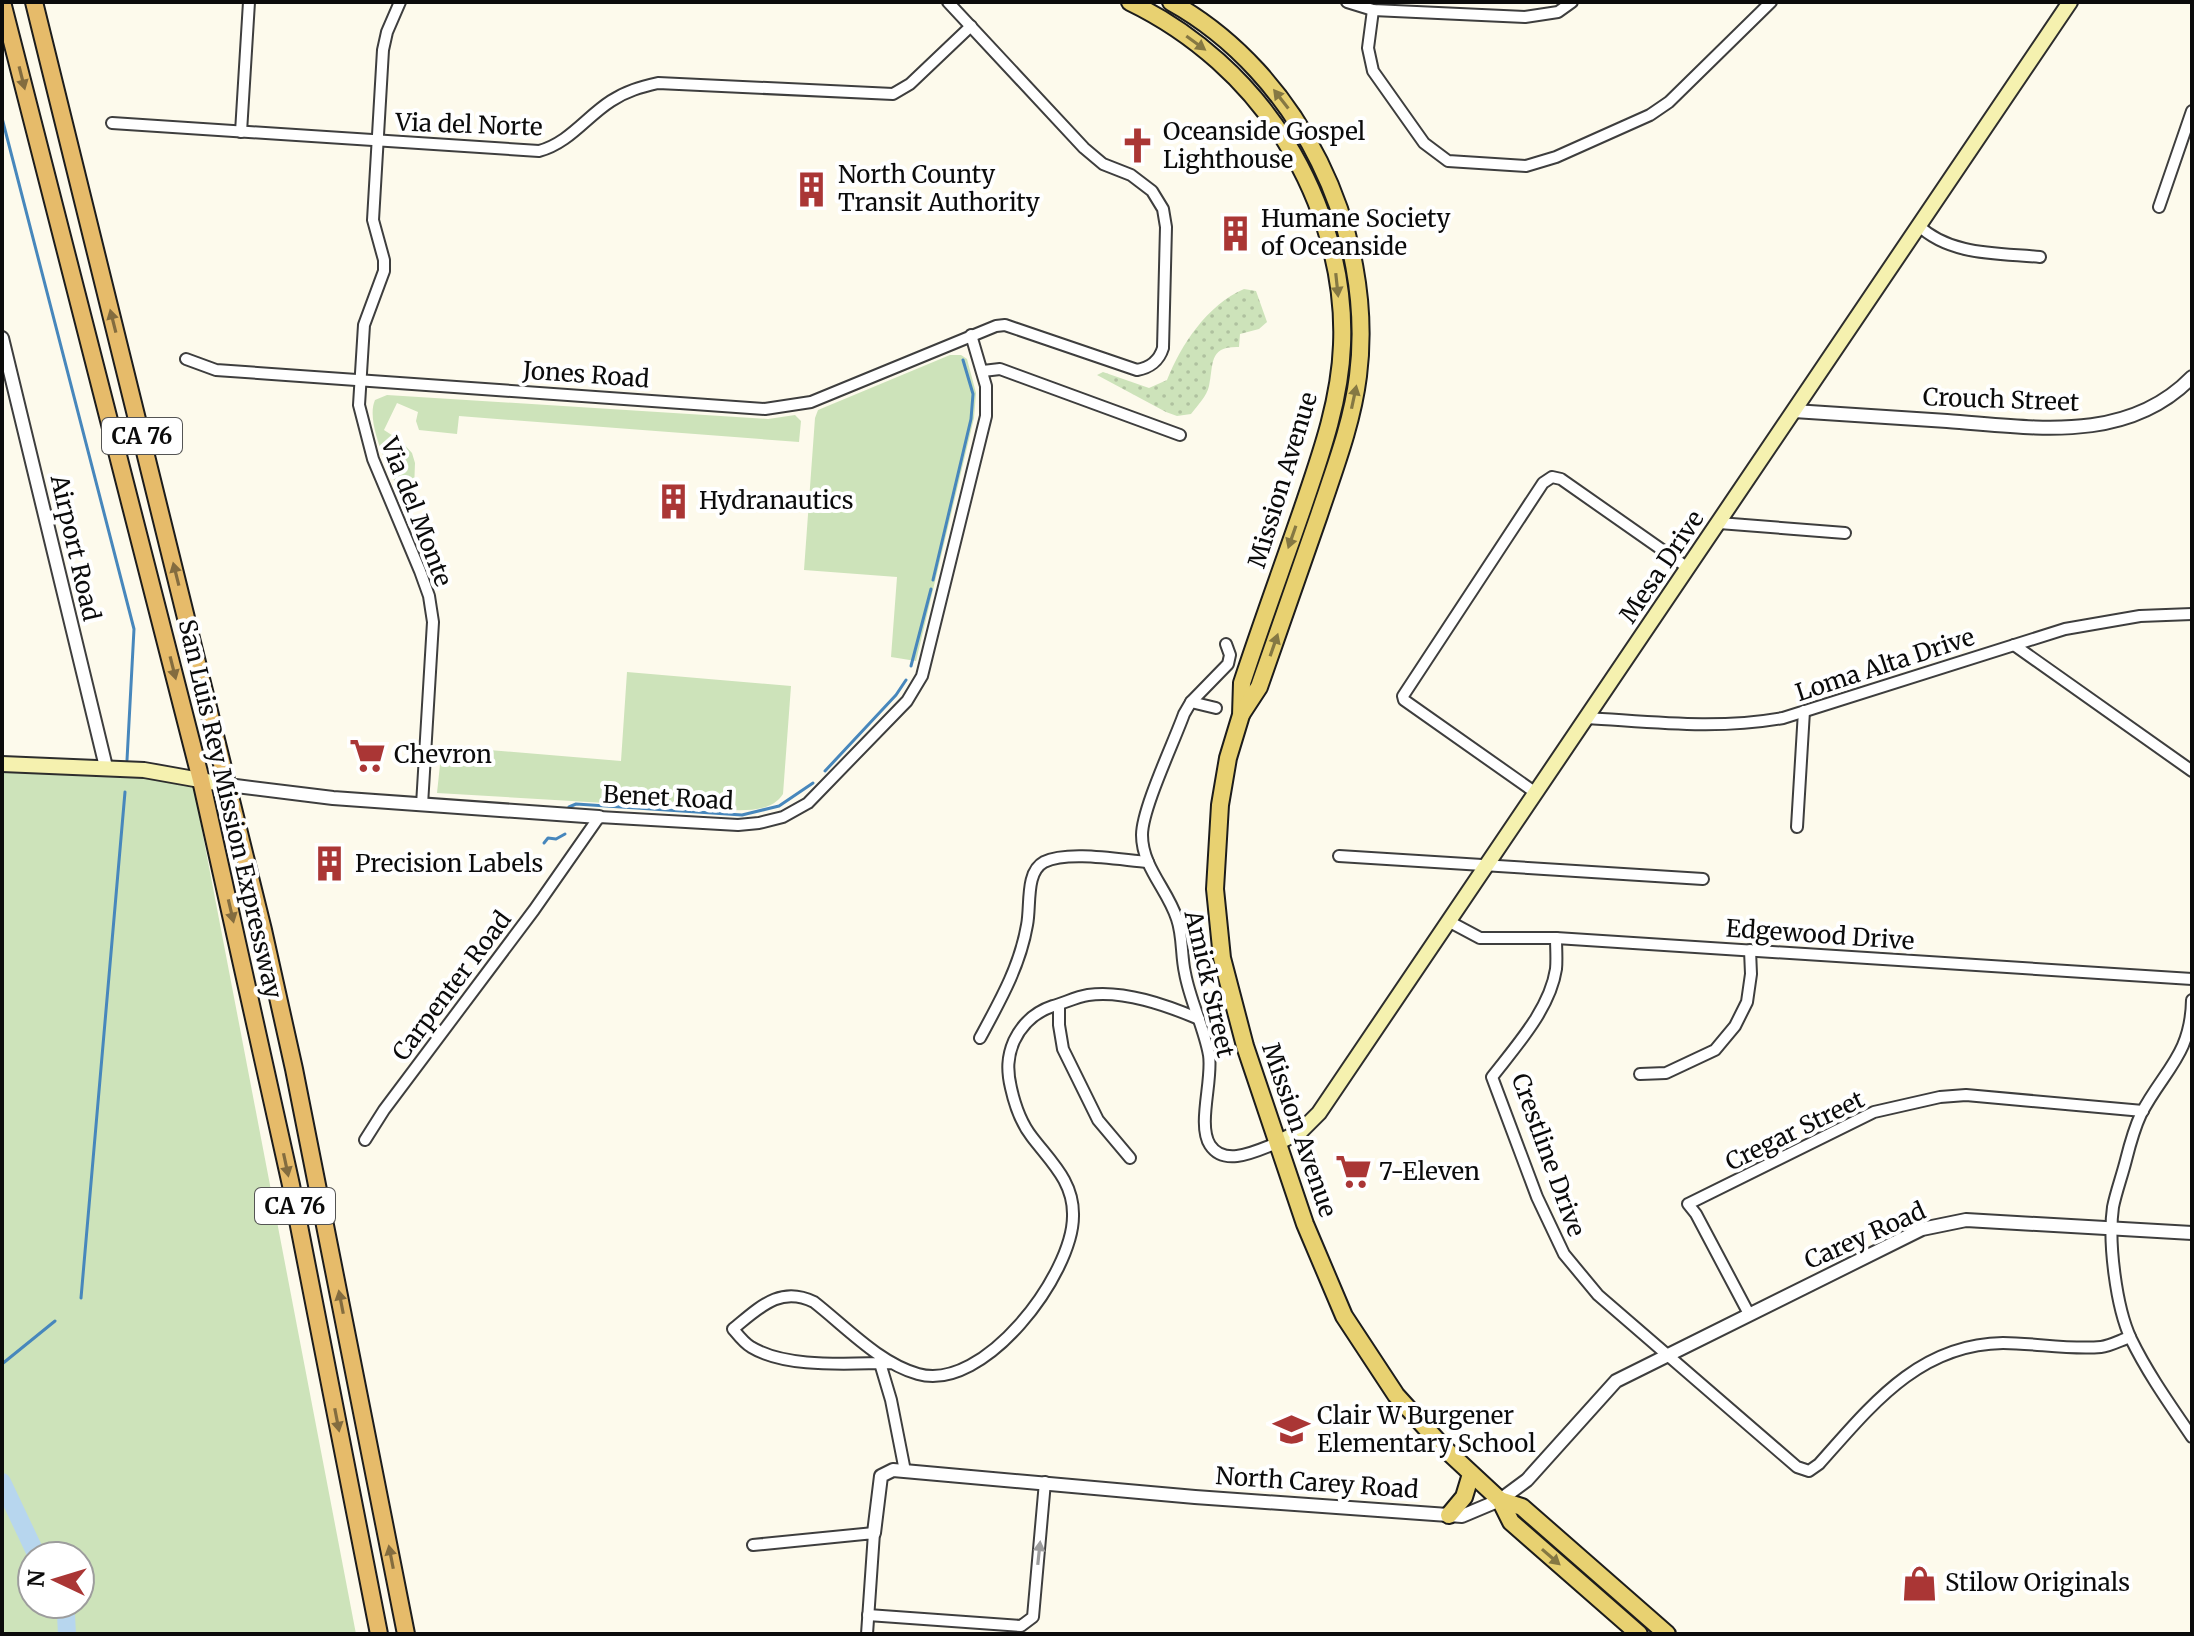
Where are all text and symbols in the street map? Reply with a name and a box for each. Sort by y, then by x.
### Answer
one-way arrow [1186,35,1207,50]
one-way arrow [16,65,28,90]
one-way arrow [1274,89,1290,109]
street label: Via del Norte [394,106,543,143]
place label: Oceanside Gospel Lighthouse [1163,116,1365,175]
church icon: Oceanside Gospel Lighthouse [1118,127,1156,165]
place label: North County Transit Authority [838,159,1040,218]
building icon: North County Transit Authority [793,170,831,208]
place label: Humane Society of Oceanside [1261,203,1450,262]
building icon: Humane Society of Oceanside [1216,214,1254,252]
one-way arrow [1331,273,1344,298]
one-way arrow [107,309,119,334]
street label: Jones Road [521,355,650,394]
street label: Crouch Street [1922,381,2080,418]
one-way arrow [1348,385,1360,410]
street label: Mission Avenue [1241,388,1324,572]
road number: CA 76 [102,418,182,454]
street label: Via del Monte [374,432,459,591]
street label: Airport Road [43,471,107,624]
building icon: Hydranautics [654,482,692,520]
place label: Hydranautics [699,485,854,516]
street label: Mesa Drive [1613,504,1711,629]
one-way arrow [1285,526,1298,550]
one-way arrow [169,561,181,586]
street label: San Luis Rey Mission Expressway [172,616,289,1002]
street label: Loma Alta Drive [1791,621,1978,708]
one-way arrow [1269,632,1281,656]
one-way arrow [167,656,179,681]
supermarket icon: Chevron [349,736,387,774]
place label: Chevron [394,739,492,770]
street label: Benet Road [602,779,734,816]
building icon: Precision Labels [310,845,348,883]
place label: Precision Labels [355,848,543,879]
one-way arrow [225,898,238,923]
street label: Carpenter Road [385,905,518,1067]
street label: Amick Street [1177,906,1242,1061]
street label: Edgewood Drive [1725,912,1915,957]
street label: Mission Avenue [1255,1039,1344,1221]
street label: Crestline Drive [1505,1069,1592,1241]
street label: Cregar Street [1720,1083,1870,1178]
one-way arrow [280,1152,293,1177]
supermarket icon: 7-Eleven [1334,1153,1372,1191]
place label: 7-Eleven [1379,1156,1480,1187]
road number: CA 76 [255,1188,335,1224]
street label: Carey Road [1799,1195,1930,1276]
one-way arrow [334,1290,347,1315]
place label: Clair W Burgener Elementary School [1317,1400,1536,1459]
one-way arrow [331,1407,343,1432]
school or university icon: Clair W Burgener Elementary School [1272,1411,1310,1449]
street label: North Carey Road [1215,1460,1420,1505]
north arrow [16,1540,96,1620]
one-way arrow [1033,1540,1046,1565]
one-way arrow [384,1545,397,1570]
one-way arrow [1541,1548,1561,1565]
shop icon: Stilow Originals [1900,1564,1938,1602]
place label: Stilow Originals [1945,1567,2130,1598]
text: N [21,1568,51,1588]

